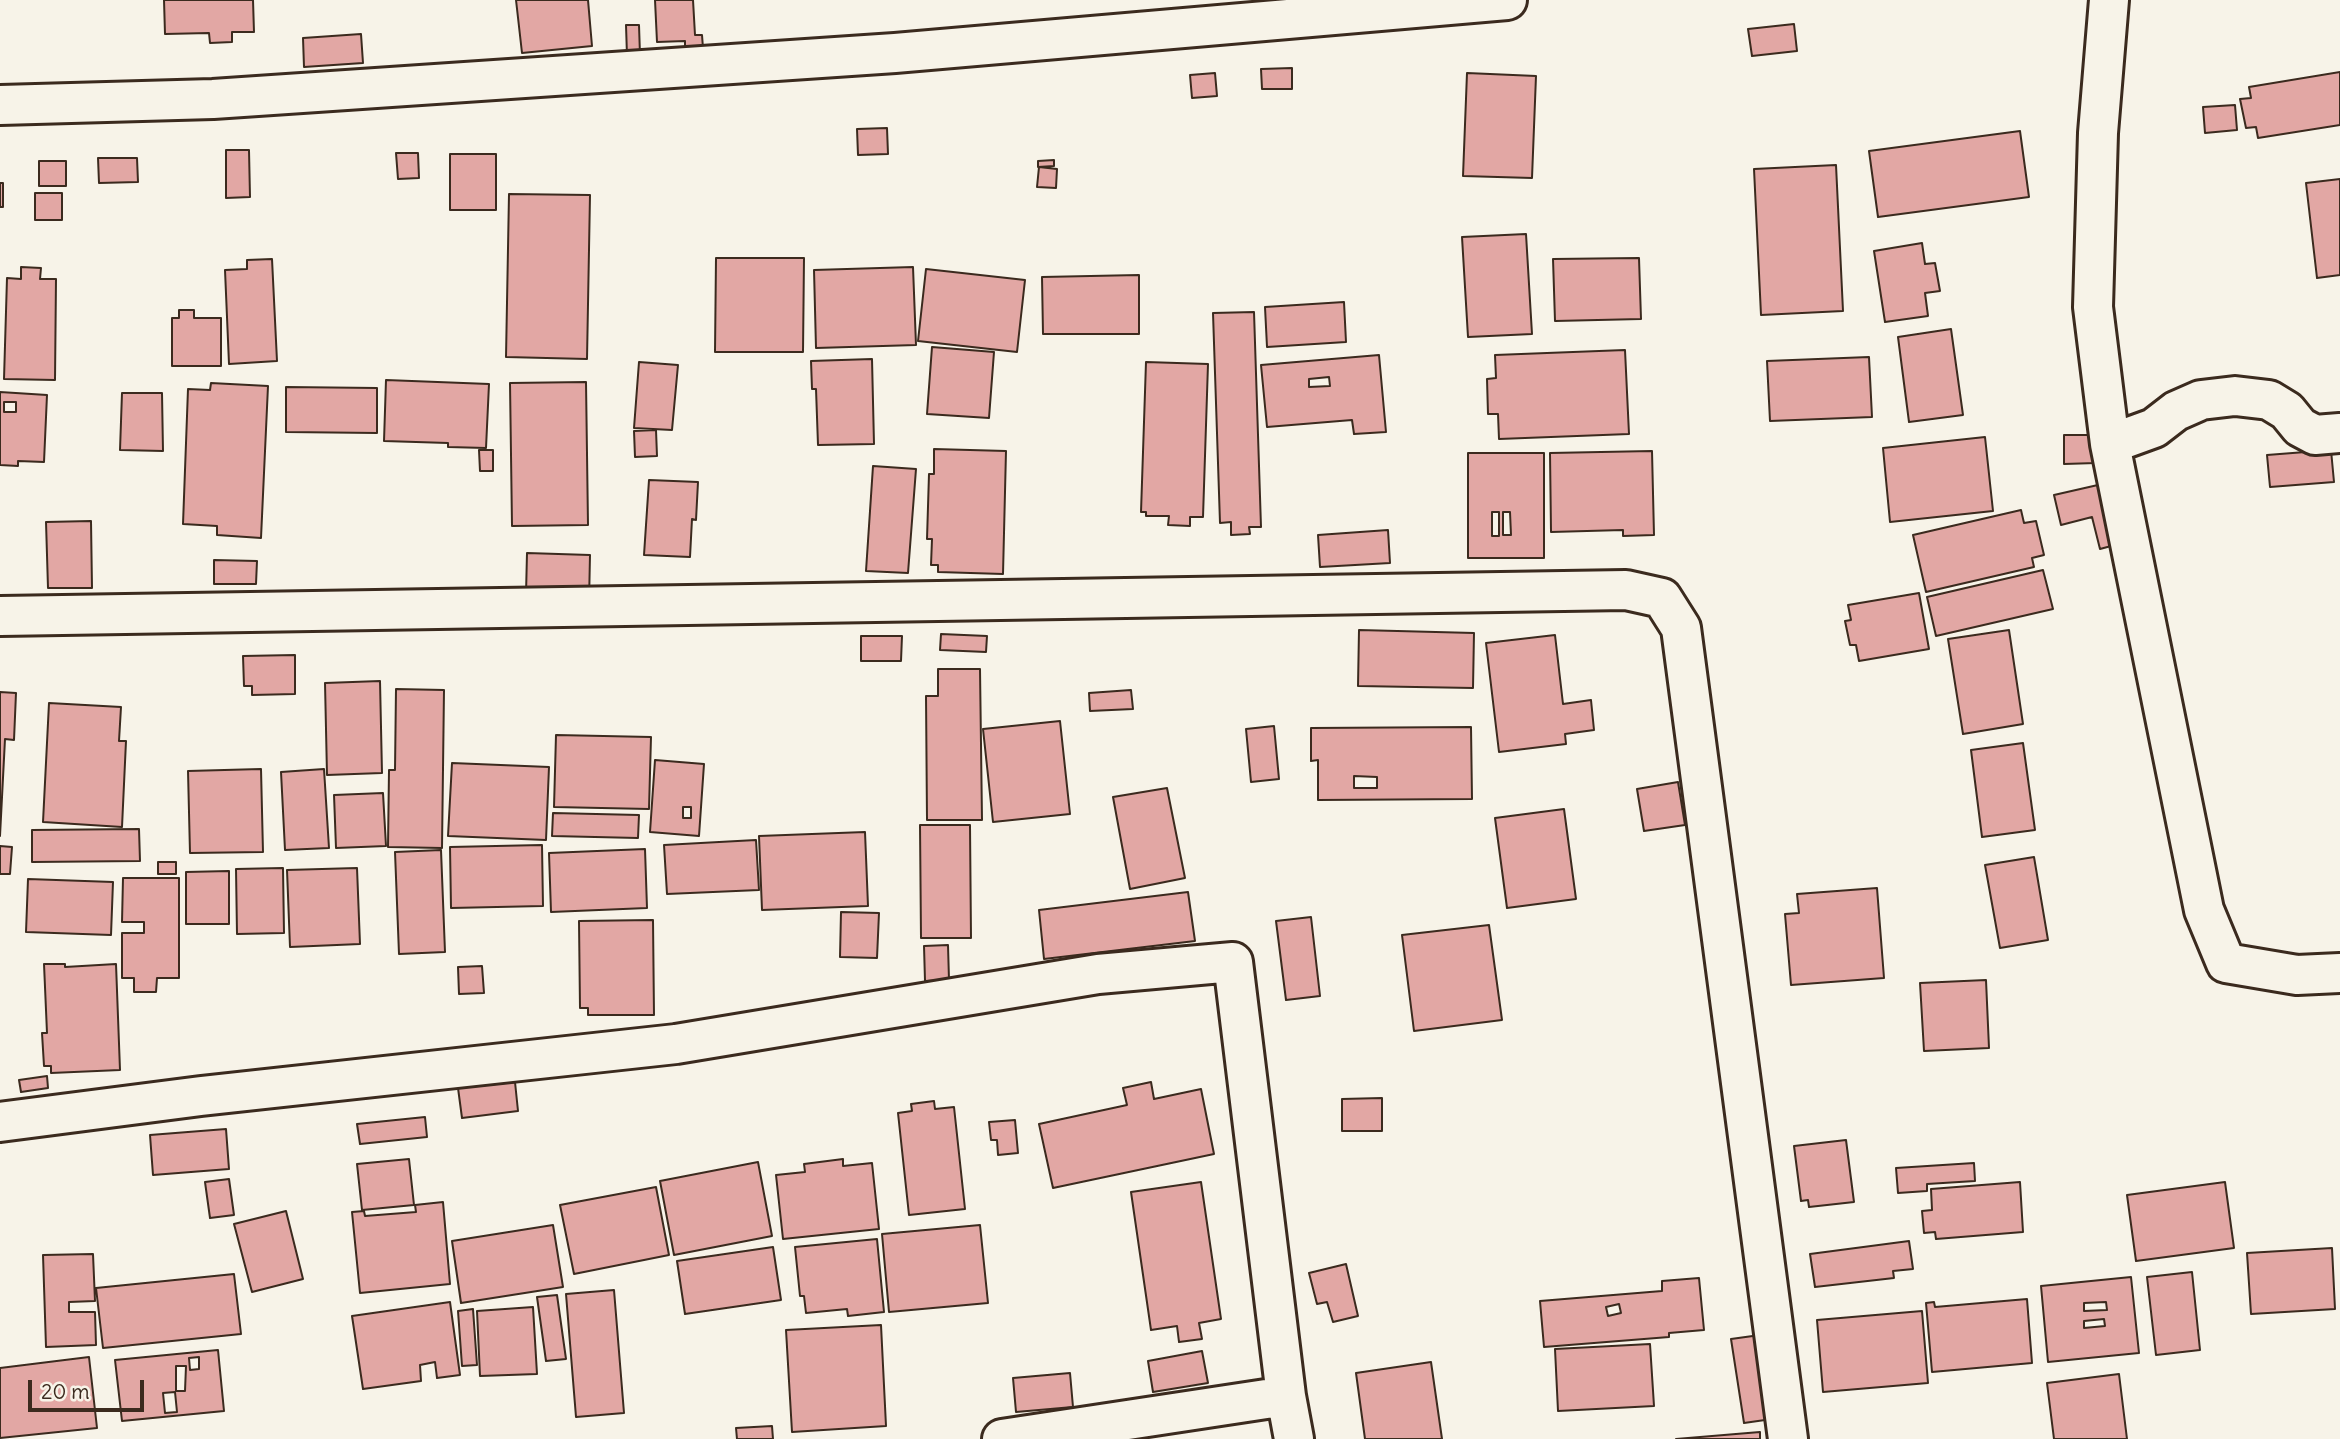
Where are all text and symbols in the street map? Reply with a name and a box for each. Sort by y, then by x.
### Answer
scale bar [32,1366,147,1410]
text: 20 m [41,1378,90,1405]

